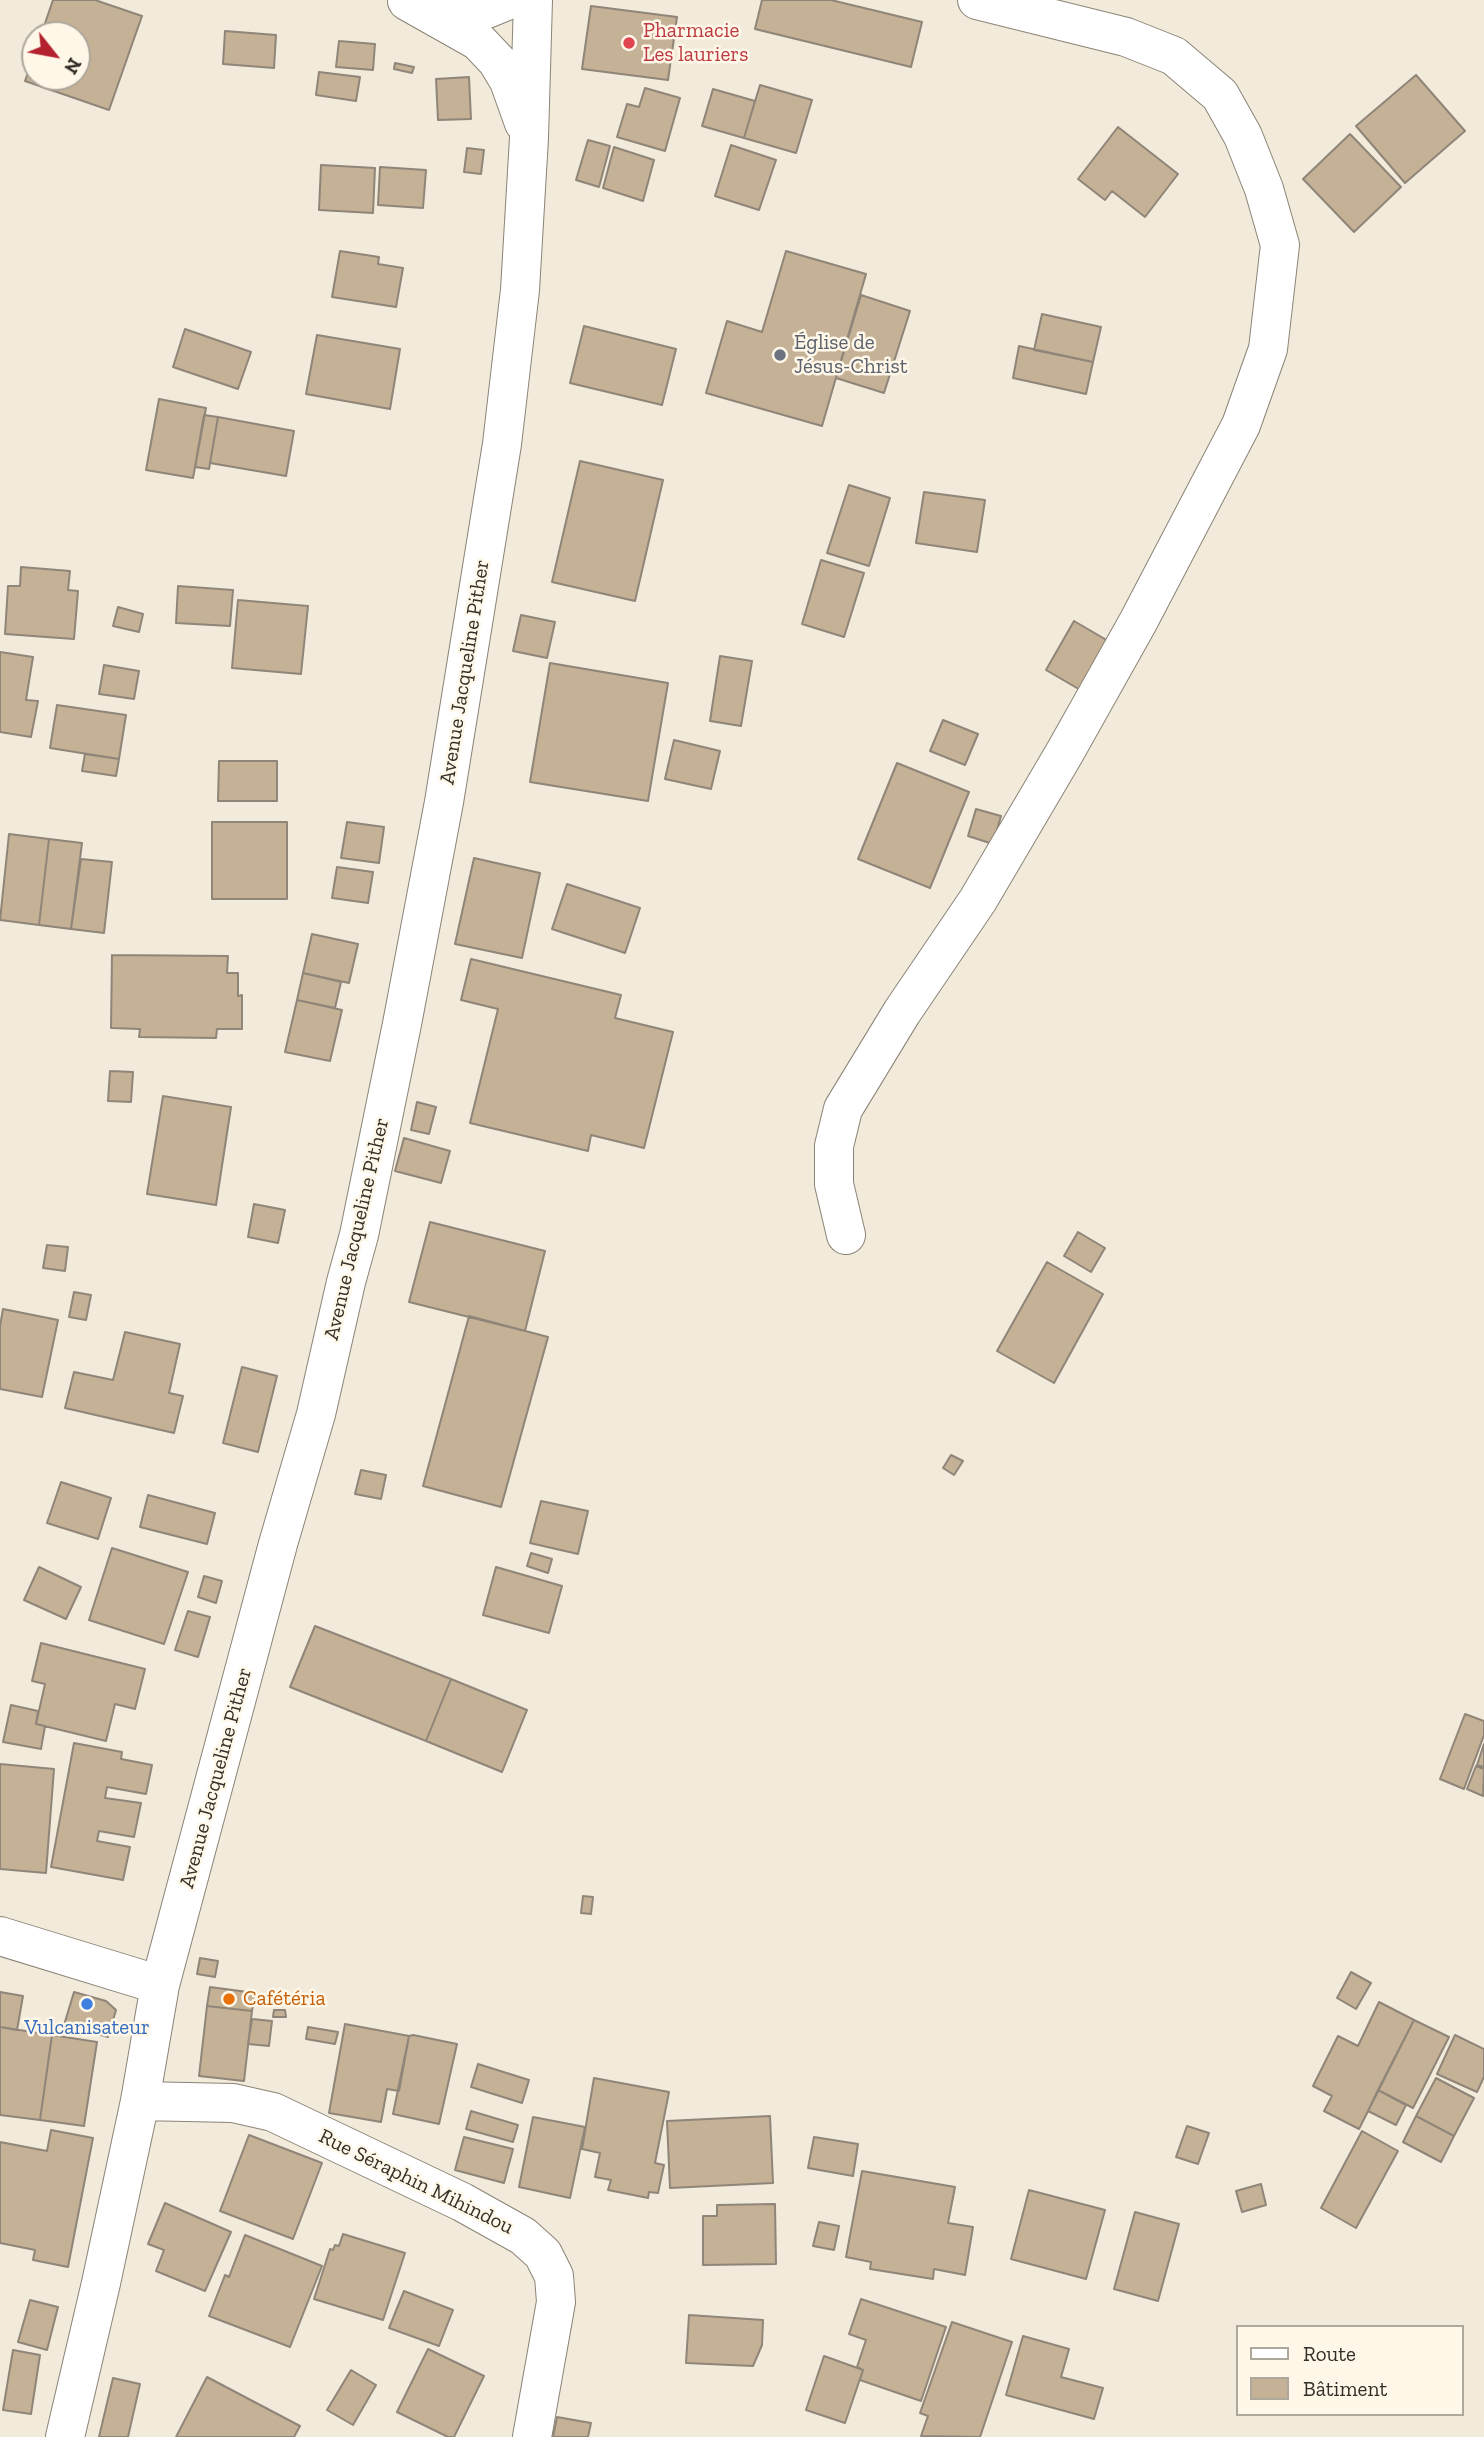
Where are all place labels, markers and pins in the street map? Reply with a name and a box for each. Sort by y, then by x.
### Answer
place label: Pharmacie Les lauriers [643,18,748,68]
marker: Pharmacie Les lauriers [621,35,637,51]
place label: Église de Jésus-Christ [794,330,907,380]
marker: Église de Jésus-Christ [772,347,788,363]
place label: Cafétéria [243,1986,326,2012]
marker: Cafétéria [221,1991,237,2007]
marker: Vulcanisateur [79,1996,95,2012]
place label: Vulcanisateur [24,2015,150,2041]

